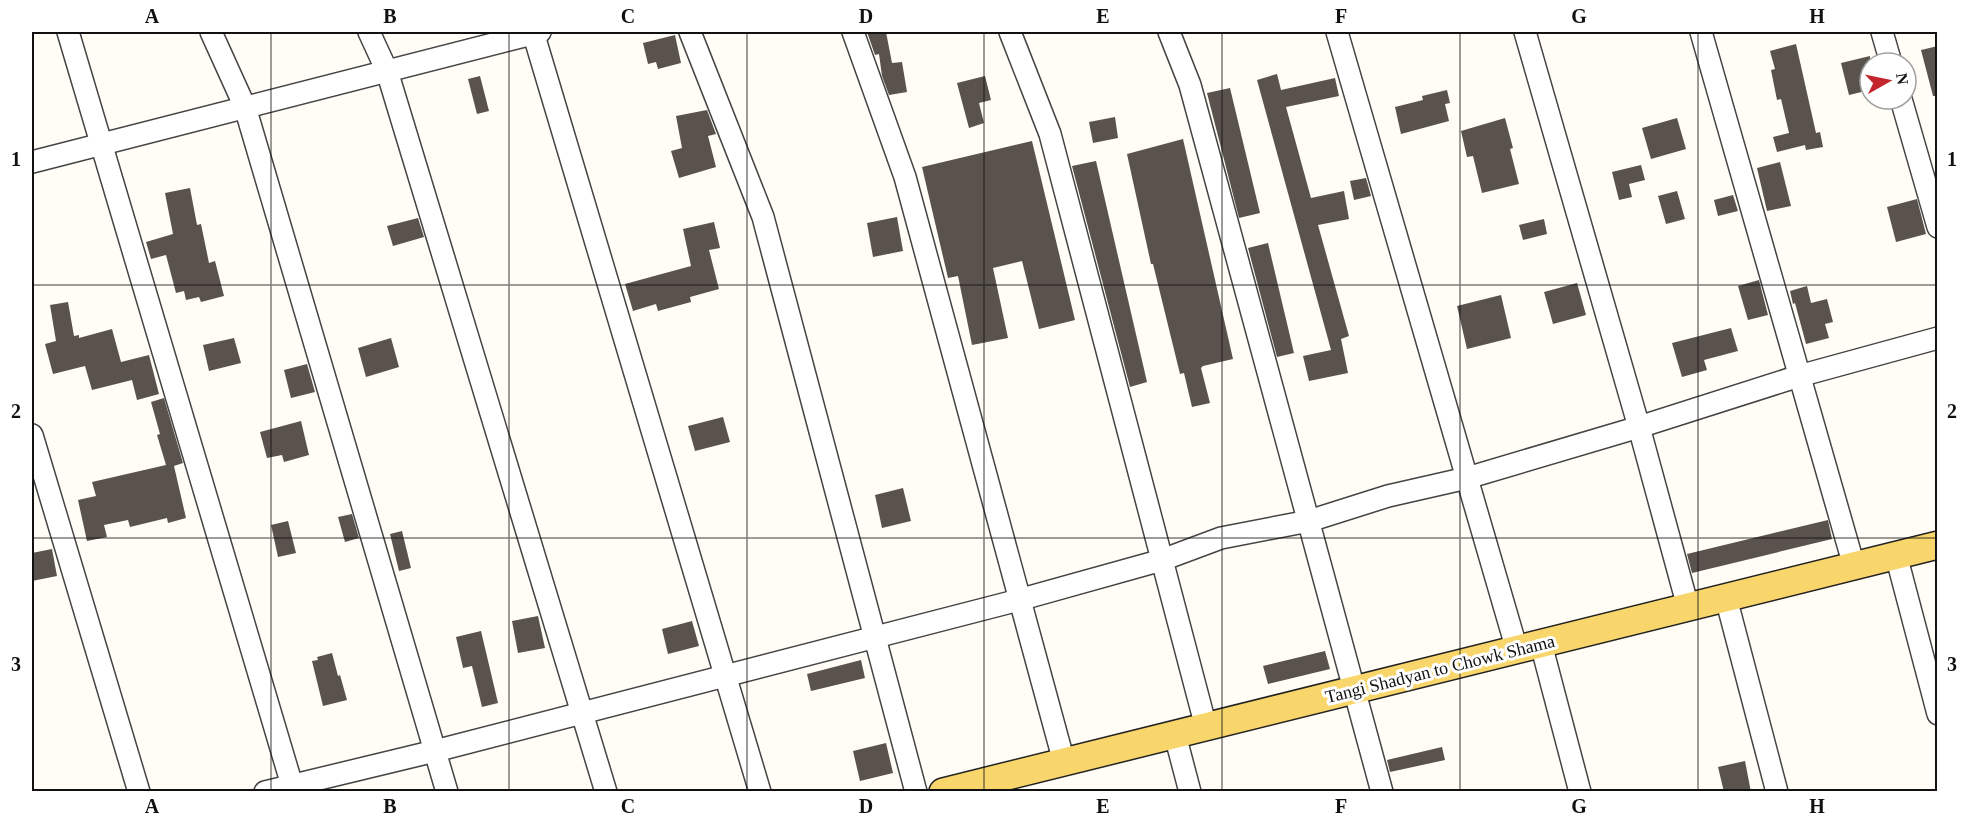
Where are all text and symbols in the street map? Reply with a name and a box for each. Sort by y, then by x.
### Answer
text: A [145,5,160,27]
text: B [383,5,397,27]
text: C [621,5,635,27]
text: D [859,5,873,27]
text: E [1096,5,1110,27]
text: F [1335,5,1347,27]
text: G [1571,5,1587,27]
text: H [1809,5,1825,27]
north arrow [1858,51,1918,111]
text: N [1893,72,1912,86]
text: 1 [11,148,21,170]
text: 1 [1947,148,1957,170]
text: 2 [11,400,21,422]
text: 2 [1947,400,1957,422]
street label: Tangi Shadyan to Chowk Shama [1323,631,1557,707]
text: 3 [11,653,21,675]
text: 3 [1947,653,1957,675]
text: A [145,795,160,817]
text: B [383,795,397,817]
text: C [621,795,635,817]
text: D [859,795,873,817]
text: E [1096,795,1110,817]
text: F [1335,795,1347,817]
text: G [1571,795,1587,817]
text: H [1809,795,1825,817]

